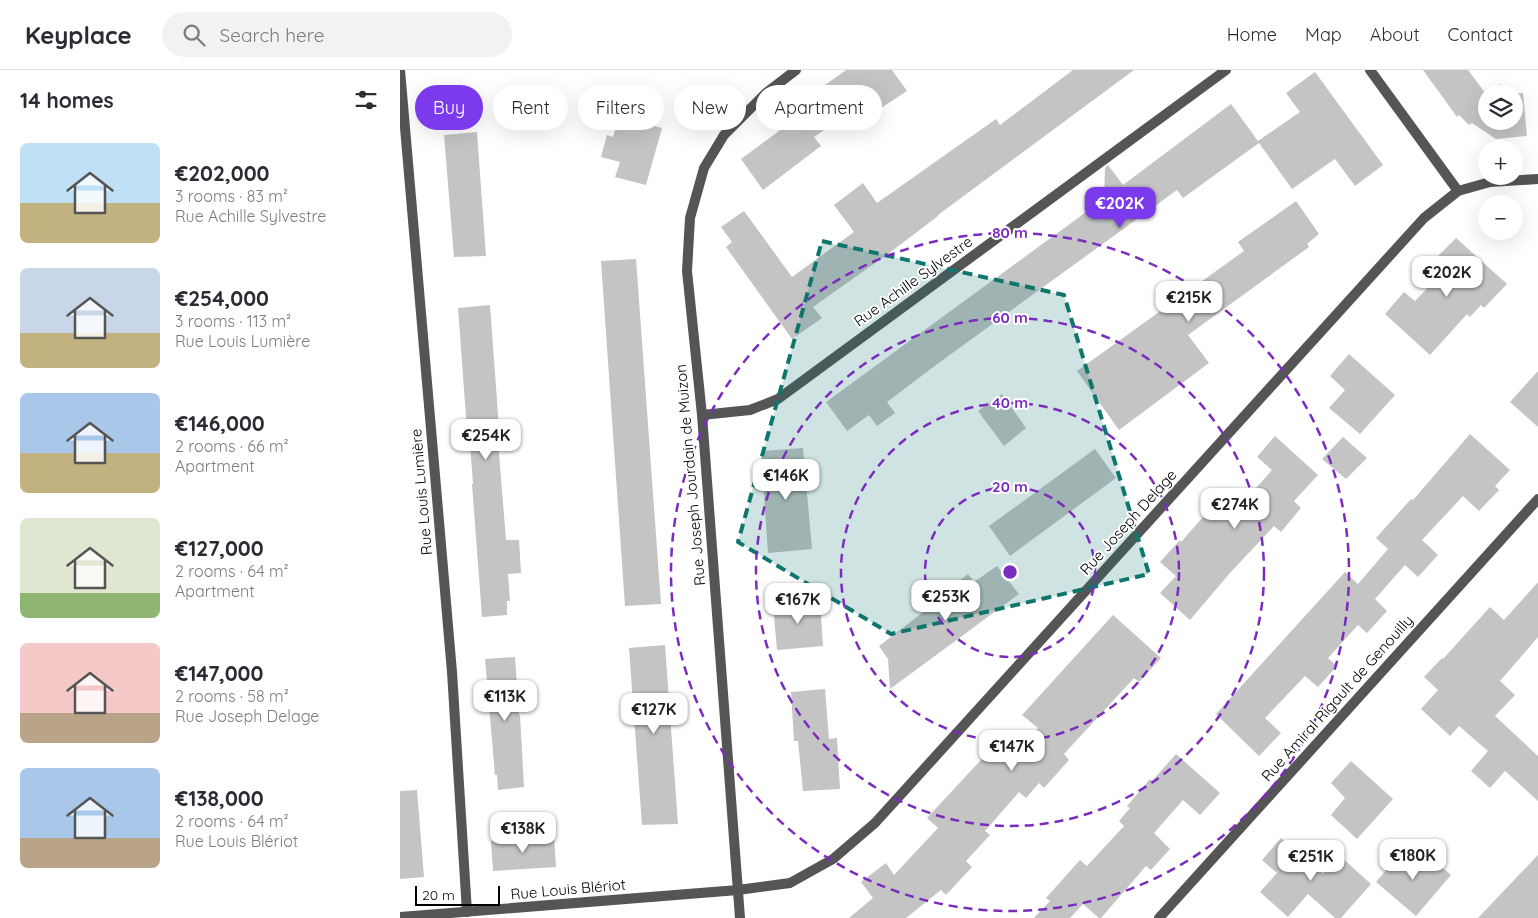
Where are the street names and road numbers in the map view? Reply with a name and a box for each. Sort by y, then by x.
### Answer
street label: Rue Achille Sylvestre [850,232,976,330]
street label: Rue Joseph Jourdain de Muizon [671,363,709,587]
street label: Rue Louis Lumière [406,428,436,556]
street label: Rue Joseph Delage [1076,465,1180,579]
street label: Rue Amiral Rigault de Genouilly [1257,611,1417,785]
street label: Rue Louis Blériot [510,875,626,903]

